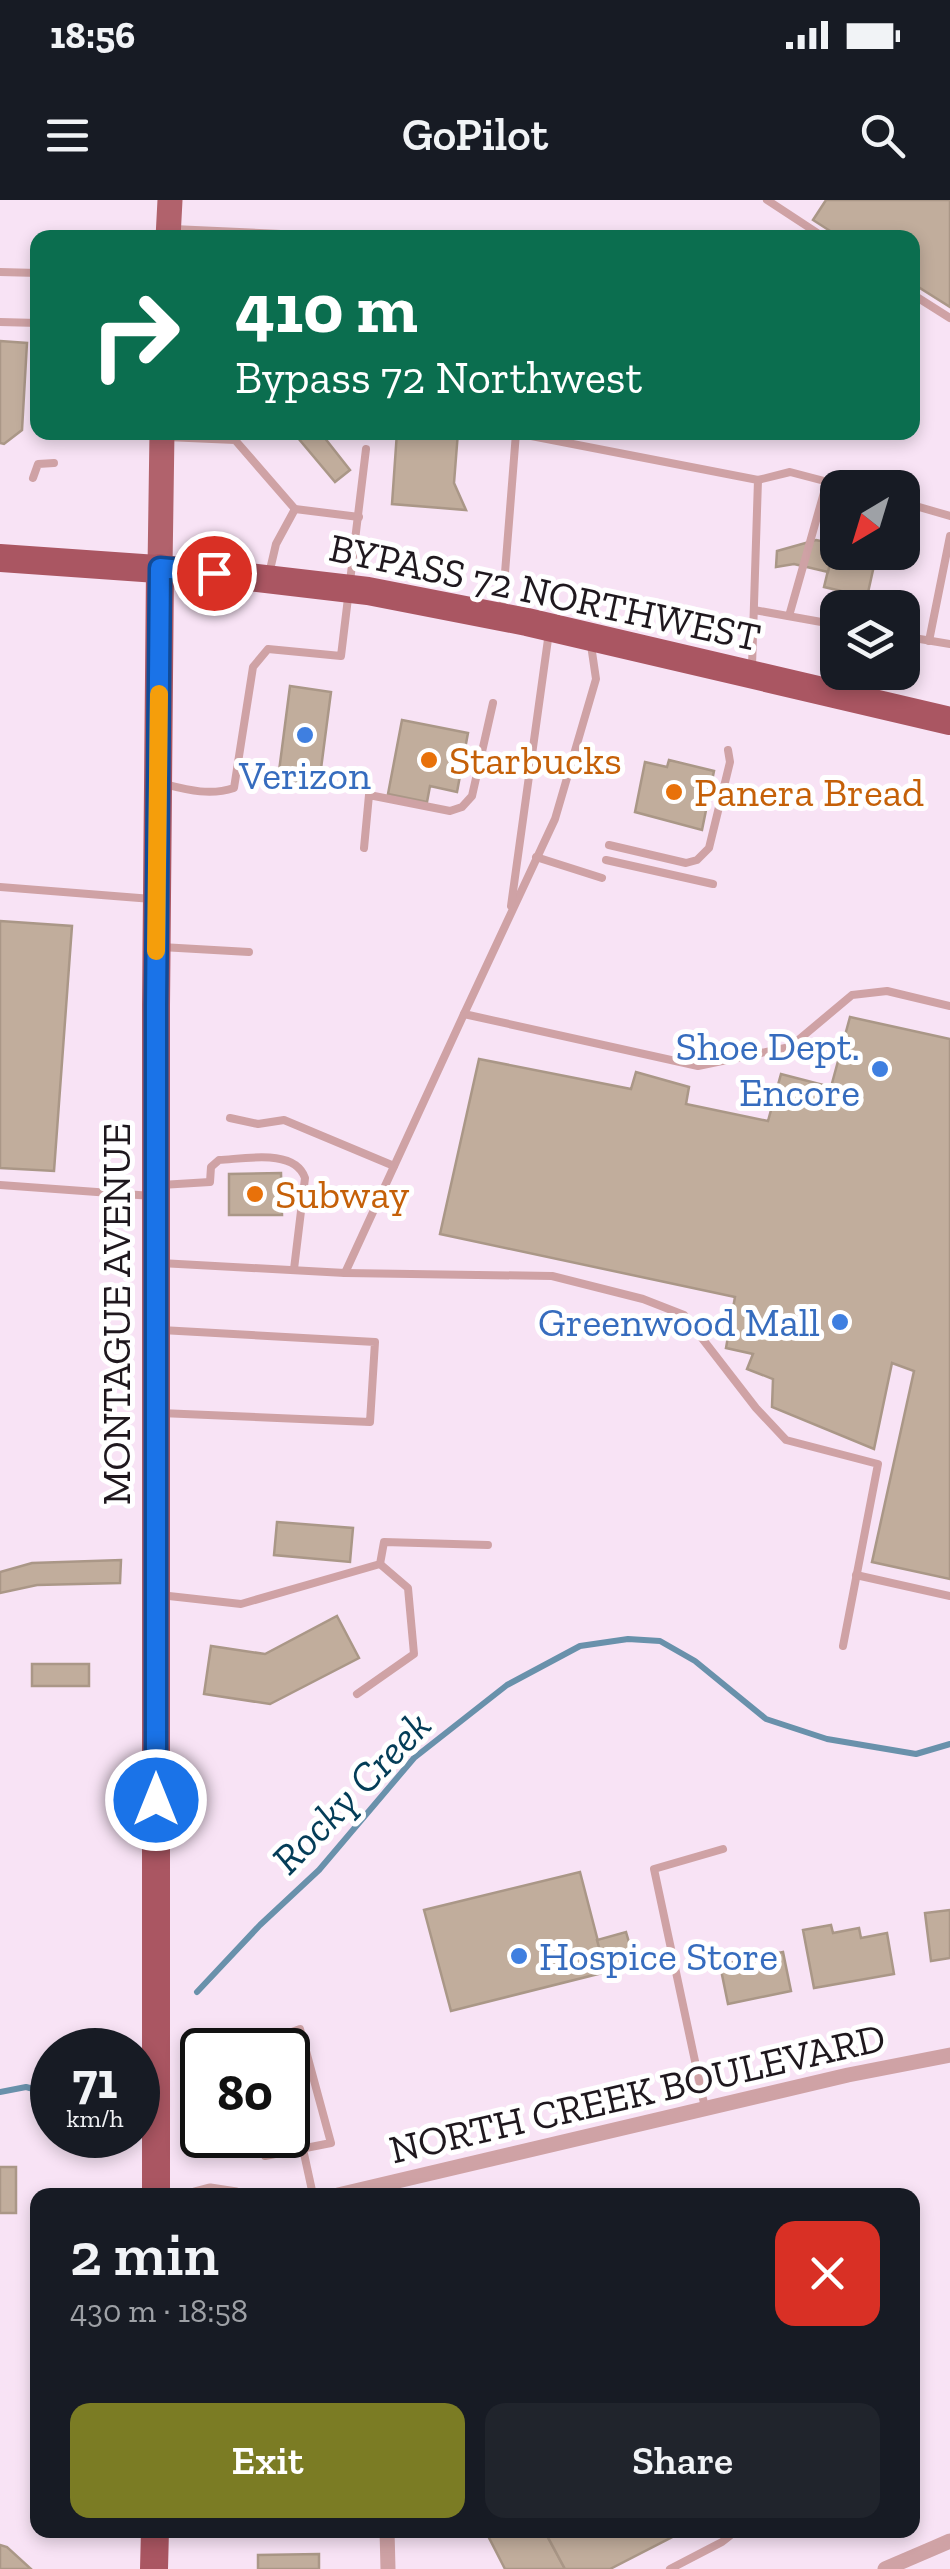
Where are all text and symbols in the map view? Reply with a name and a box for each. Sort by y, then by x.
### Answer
text: 18:56 [50,12,135,58]
icon: menu [40,108,95,163]
text: GoPilot [402,108,548,162]
icon: search [855,108,910,163]
text: 410 m [235,266,418,350]
icon: right [70,270,200,400]
text: Bypass 72 Northwest [235,351,642,405]
north arrow [820,470,920,570]
map controls [820,470,920,690]
street label: BYPASS 72 NORTHWEST [325,523,765,661]
pin [172,531,257,616]
icon: arrive [187,546,242,601]
button: layers [820,590,920,690]
marker: Verizon [294,724,316,746]
place label: Starbucks [449,736,622,784]
marker: Starbucks [418,749,440,771]
place label: Verizon [238,751,371,799]
place label: Panera Bread [694,768,924,816]
marker: Panera Bread [663,781,685,803]
place label: Shoe Dept. Encore [676,1022,860,1116]
marker: Shoe Dept. Encore [869,1058,891,1080]
street label: MONTAGUE AVENUE [92,1123,140,1505]
place label: Subway [275,1170,410,1218]
marker: Subway [244,1183,266,1205]
place label: Greenwood Mall [538,1298,820,1346]
marker: Greenwood Mall [829,1311,851,1333]
water label: Rocky Creek [261,1700,441,1884]
position arrow [104,1748,208,1852]
place label: Hospice Store [539,1932,778,1980]
marker: Hospice Store [508,1945,530,1967]
street label: NORTH CREEK BOULEVARD [385,2013,889,2173]
speed limit sign: 80 [180,2028,310,2158]
text: 71 [73,2051,117,2111]
text: km/h [66,2103,124,2133]
text: 2 min [70,2218,219,2290]
button: close [775,2221,880,2326]
text: 430 m · 18:58 [70,2292,248,2330]
button: Exit [70,2403,465,2518]
button: Share [485,2403,880,2518]

